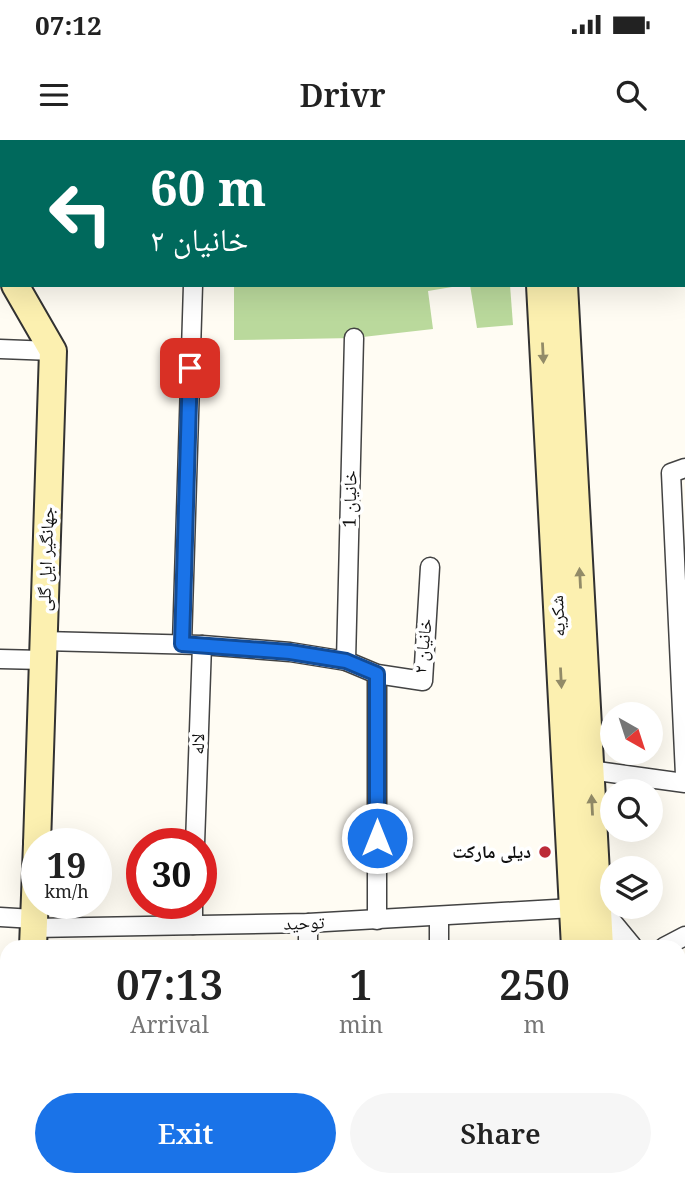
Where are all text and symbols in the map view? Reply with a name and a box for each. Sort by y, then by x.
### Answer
text: 07:12 [35,7,102,43]
text: Drivr [299,73,386,116]
icon: menu [35,76,73,114]
icon: search [612,76,650,114]
text: 60 m [150,154,266,220]
icon: left [35,168,126,259]
text: خانیان ۲ [150,217,248,260]
pin [160,338,220,398]
one-way arrow [538,343,549,365]
icon: arrive [171,349,209,387]
street label: خانیان 1 [337,470,361,528]
street label: جهانگیر ایل گلی [31,506,59,612]
one-way arrow [574,567,585,589]
street label: شکریه [544,595,570,638]
street label: خانیان ۲ [407,617,437,675]
one-way arrow [556,668,567,690]
north arrow [600,702,663,765]
map controls [600,702,663,919]
street label: لاله [185,733,209,755]
button: search [600,779,663,842]
one-way arrow [586,794,597,816]
position arrow [340,801,414,875]
speed limit sign: 30 [126,828,217,919]
place label: دیلی مارکت [452,839,531,863]
text: 19 [47,841,86,888]
marker: دیلی مارکت [537,844,553,860]
button: layers [600,856,663,919]
text: km/h [44,879,89,903]
street label: توحید [283,909,325,935]
text: 07:13 [116,955,223,1012]
text: 1 [349,955,373,1012]
text: 250 [499,955,570,1012]
text: Arrival [130,1008,209,1040]
text: min [339,1008,383,1040]
text: m [524,1008,545,1040]
button: Exit [35,1093,336,1173]
button: Share [350,1093,651,1173]

